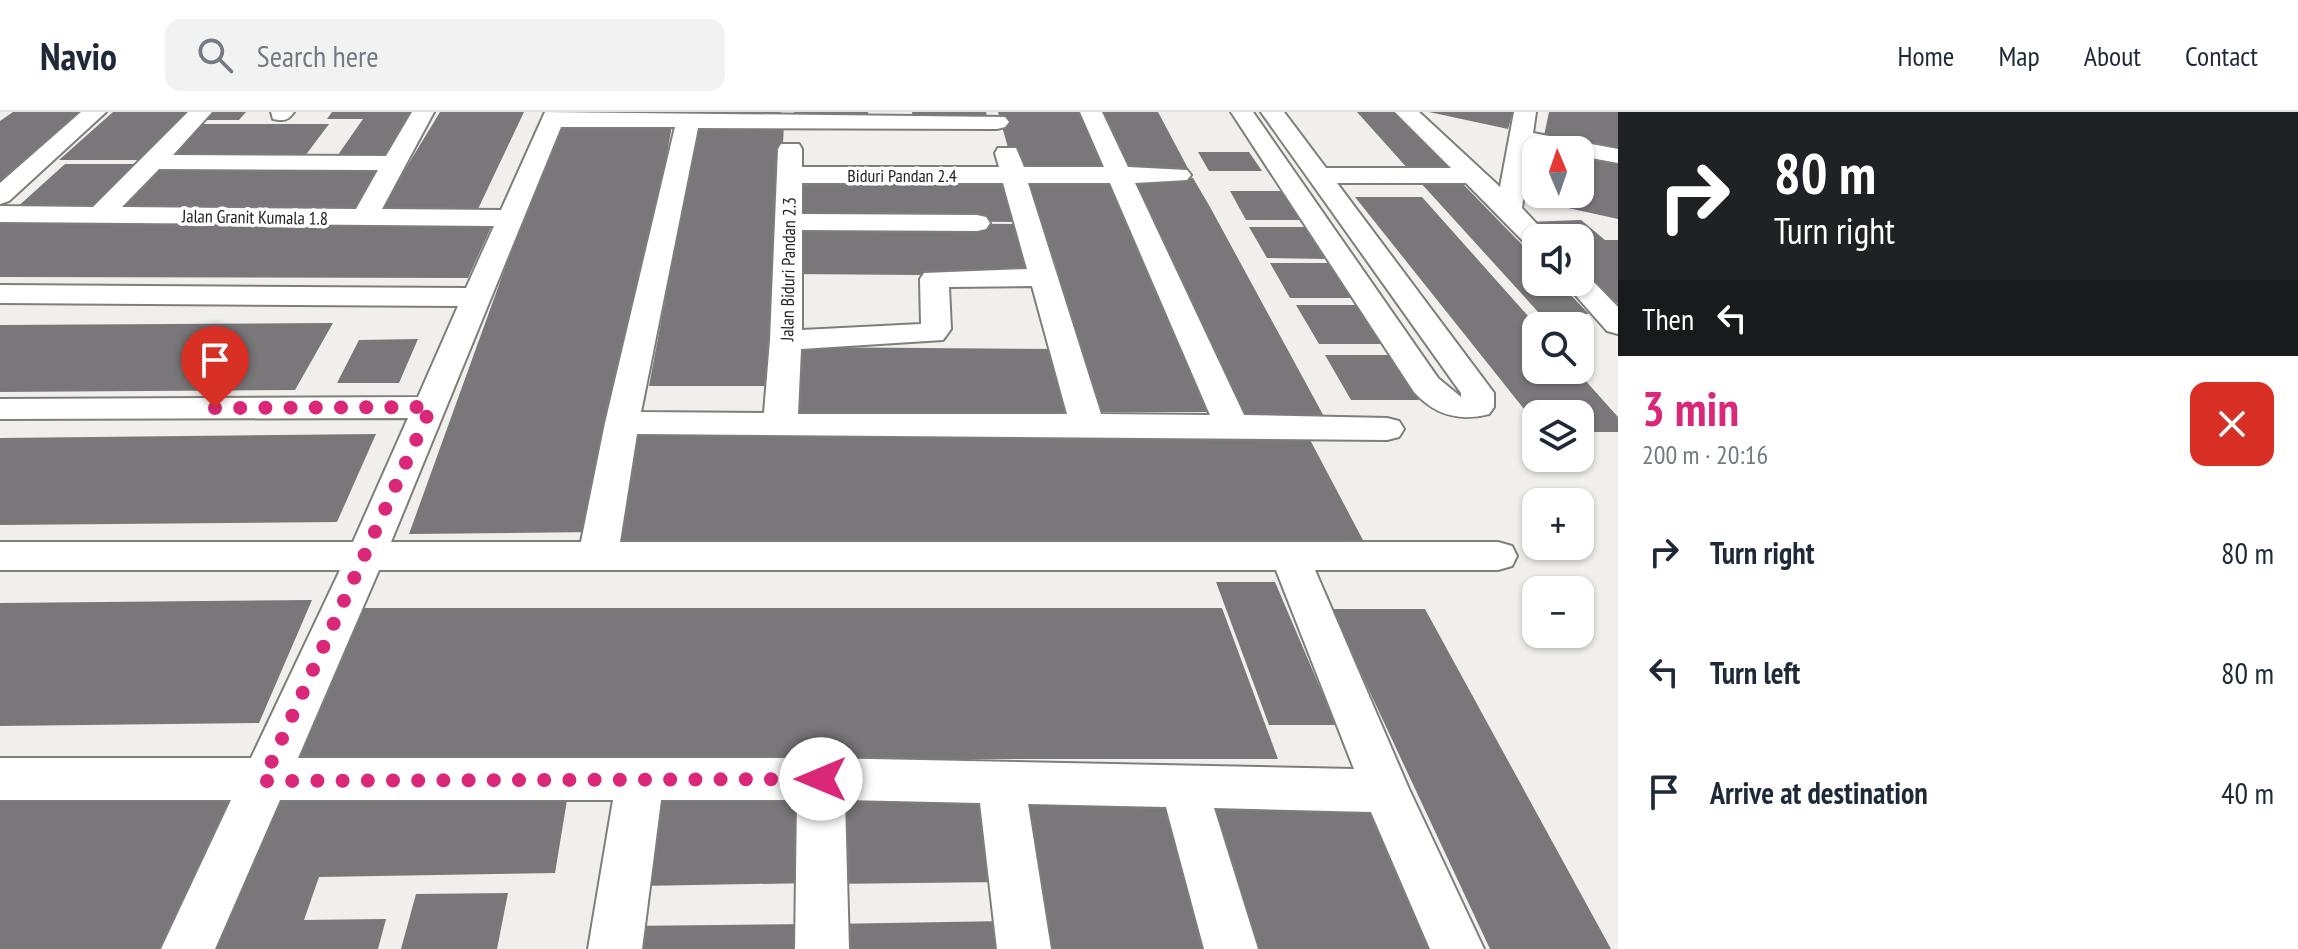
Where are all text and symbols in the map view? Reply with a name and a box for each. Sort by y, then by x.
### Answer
search box [165,19,725,91]
text: Navio [40,31,117,80]
icon: search [193,33,237,77]
text: Search here [257,36,379,75]
text: Home [1898,37,1954,74]
text: Map [1998,37,2040,74]
text: About [2084,37,2141,74]
text: Contact [2185,37,2258,74]
north arrow [1522,136,1594,208]
map controls [1522,136,1594,648]
text: 80 m [1774,137,1876,209]
icon: right [1642,144,1746,248]
street label: Biduri Pandan 2.4 [847,164,957,187]
street label: Jalan Biduri Pandan 2.3 [775,197,801,342]
street label: Jalan Granit Kumala 1.8 [181,204,328,230]
text: Turn right [1774,207,1895,254]
button: sound [1522,224,1594,296]
icon: left [1710,296,1754,340]
text: Then [1642,299,1694,338]
button: search [1522,312,1594,384]
pin [181,326,249,408]
icon: arrive [193,338,237,382]
text: 3 min [1642,377,1739,439]
button: close [2190,382,2274,466]
button: layers [1522,400,1594,472]
text: 200 m · 20:16 [1642,438,1768,471]
button: + [1522,488,1594,560]
icon: right [1642,530,1686,574]
text: Turn right [1710,533,1814,572]
text: 80 m [2221,533,2274,572]
button: − [1522,576,1594,648]
icon: left [1642,650,1686,694]
text: Turn left [1710,653,1800,692]
text: 80 m [2221,653,2274,692]
position arrow [779,737,863,821]
icon: arrive [1642,770,1686,814]
text: Arrive at destination [1710,773,1928,812]
text: 40 m [2221,773,2274,812]

